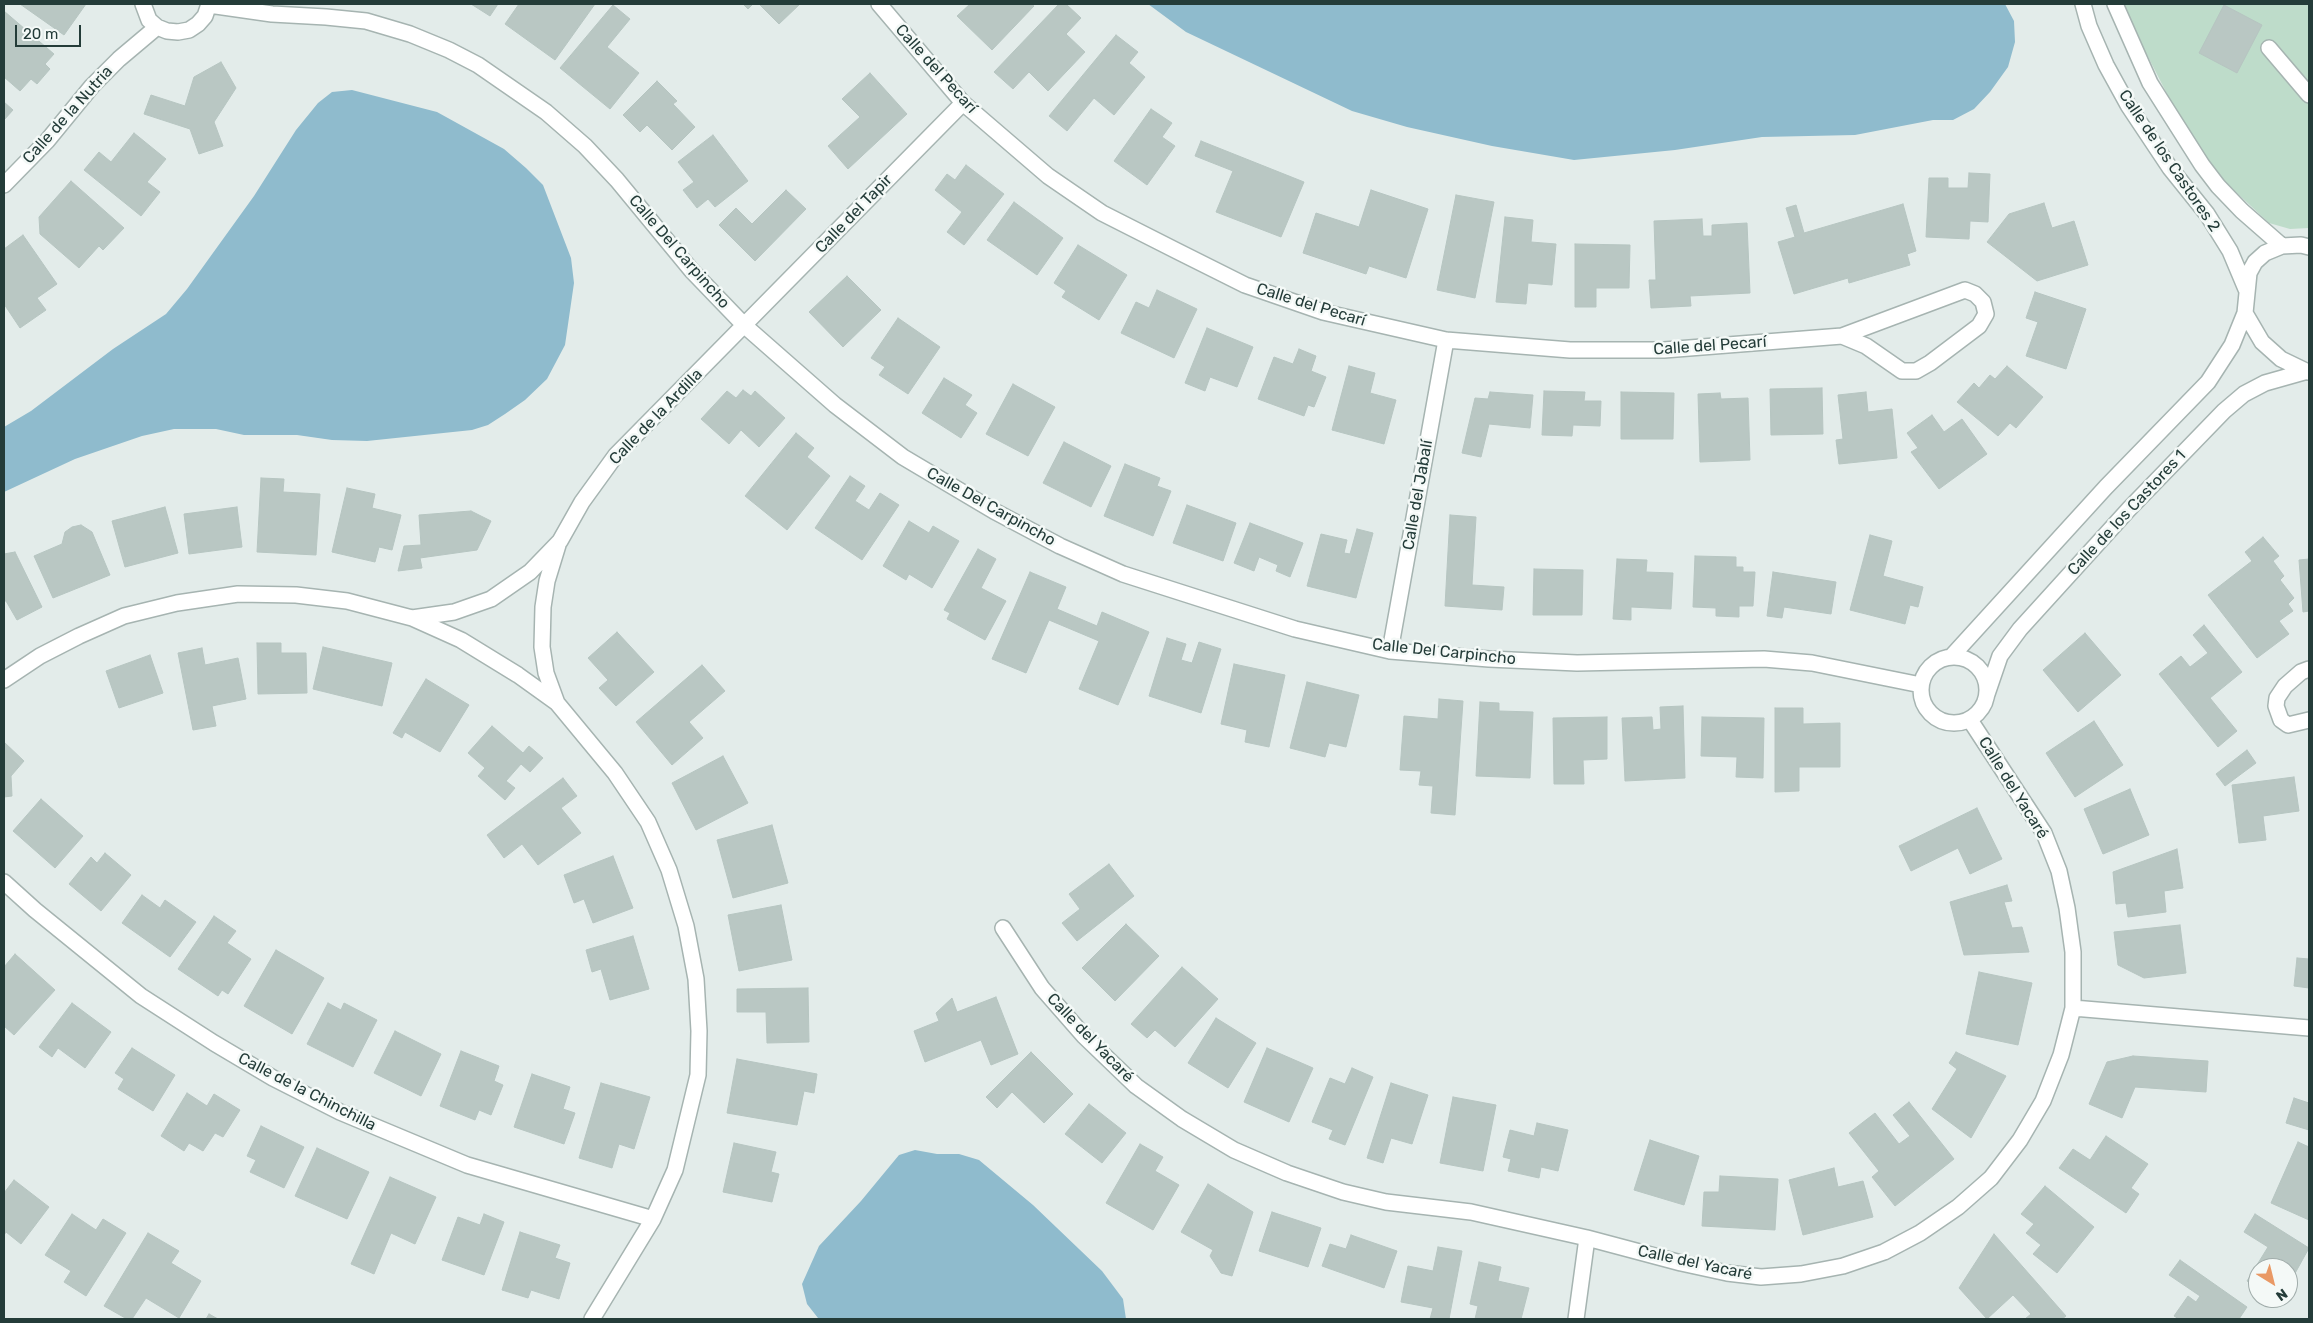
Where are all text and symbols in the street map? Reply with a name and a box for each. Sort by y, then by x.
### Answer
scale bar [18,15,84,47]
street label: Calle del Pecarí [891,21,981,117]
text: 20 m [23,25,58,43]
street label: Calle de la Nutria [19,62,117,168]
street label: Calle de los Castores 2 [2114,86,2224,236]
street label: Calle del Tapir [811,170,897,258]
street label: Calle Del Carpincho [624,191,734,313]
street label: Calle del Pecarí [1254,279,1368,331]
street label: Calle del Pecarí [1653,332,1767,360]
street label: Calle de la Ardilla [605,365,707,469]
street label: Calle del Jabalí [1399,438,1437,552]
street label: Calle de los Castores 1 [2064,446,2190,580]
street label: Calle Del Carpincho [923,464,1059,550]
street label: Calle Del Carpincho [1371,635,1517,669]
street label: Calle del Yacaré [1974,733,2052,843]
street label: Calle del Yacaré [1043,989,1137,1087]
street label: Calle de la Chinchilla [235,1049,379,1135]
street label: Calle del Yacaré [1636,1241,1754,1285]
north arrow [2248,1258,2298,1308]
text: N [2272,1285,2291,1305]

